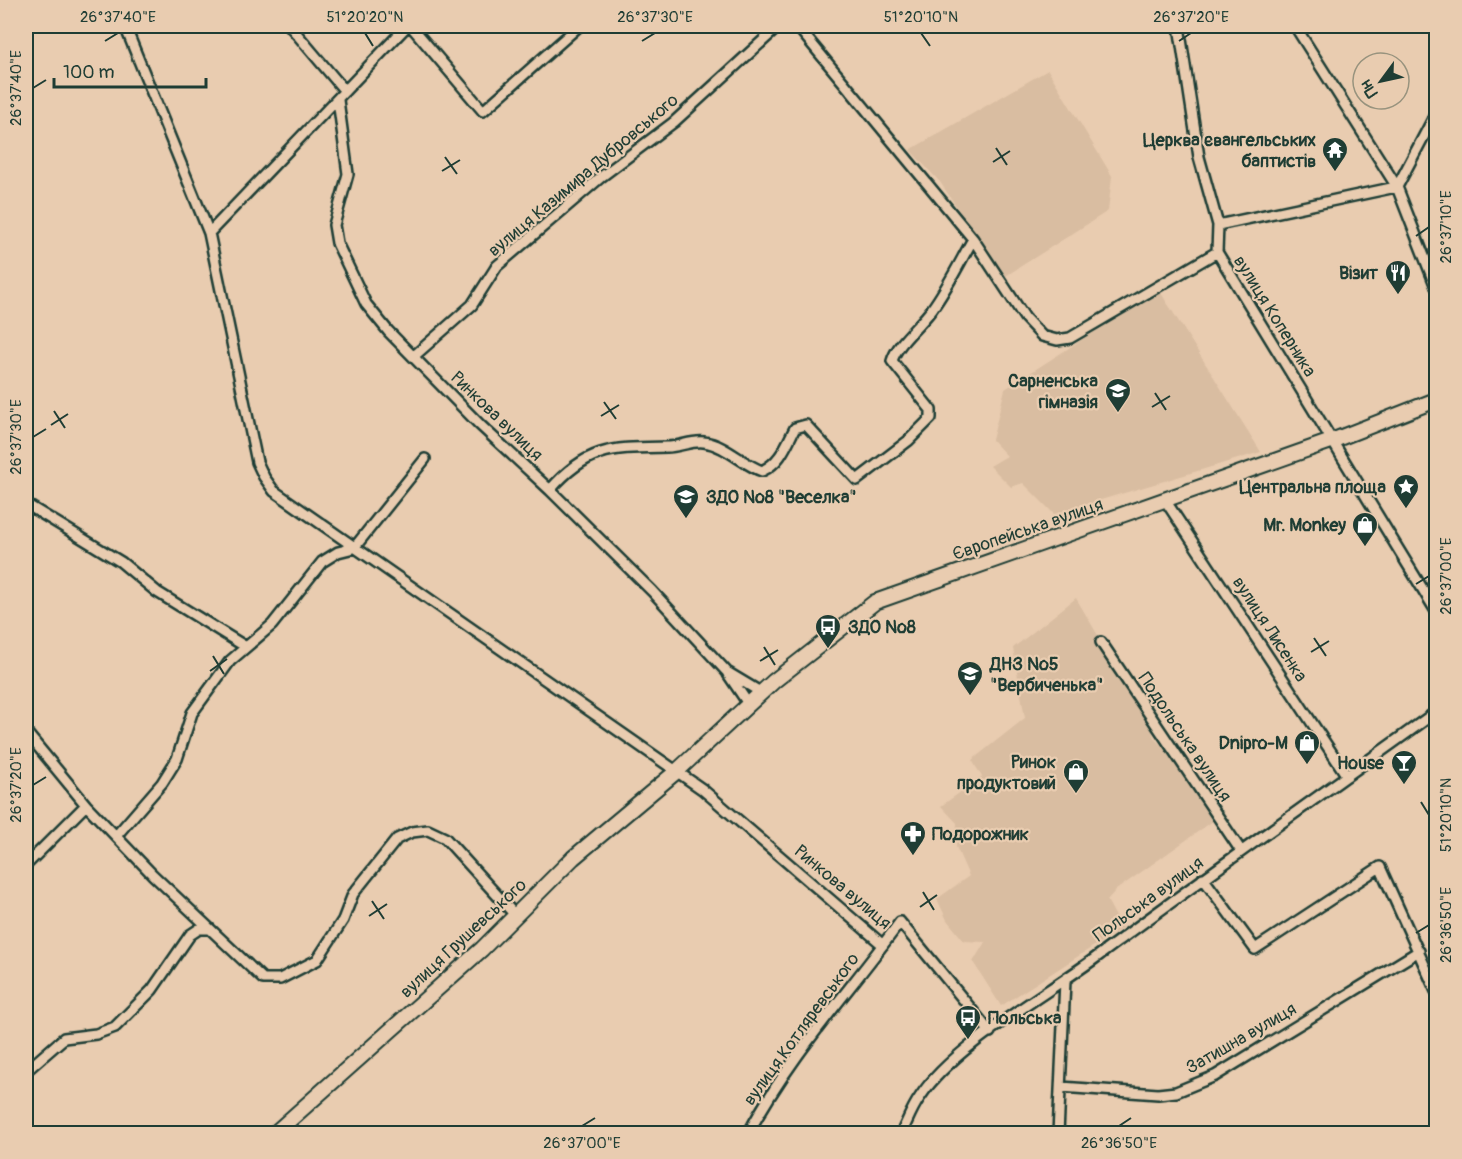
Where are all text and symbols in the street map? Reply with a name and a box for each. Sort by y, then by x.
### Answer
text: 26°37'40"E [80,8,156,27]
text: 51°20'20"N [326,8,404,27]
text: 26°37'30"E [617,8,693,27]
text: 51°20'10"N [884,8,958,27]
text: 26°37'20"E [1153,8,1229,27]
text: 26°37'40"E [7,50,26,126]
scale bar [54,51,206,89]
north arrow [1351,51,1411,111]
text: 100 m [63,61,115,84]
text: Пн [1356,76,1382,101]
street label: вулиця Казимира Дубровського [483,89,684,262]
place label: Церква євангельських баптистів [1143,129,1316,173]
temple icon: Церква євангельських баптистів [1320,135,1350,173]
text: 26°37'10"E [1437,190,1456,263]
street label: вулиця Коперника [1228,251,1321,381]
restaurant icon: Візит [1383,258,1413,296]
place label: Візит [1339,262,1379,285]
street label: Ринкова вулиця [446,366,548,466]
place label: Сарненська гімназія [1008,370,1099,414]
school or university icon: Сарненська гімназія [1103,376,1133,414]
text: 26°37'30"E [7,399,26,475]
place icon: Центральна площа [1391,472,1421,510]
place label: Центральна площа [1239,476,1387,499]
school or university icon: ЗДО №8 "Веселка" [671,482,701,520]
place label: ЗДО №8 "Веселка" [706,486,857,509]
street label: Європейська вулиця [950,493,1106,566]
shop icon: Mr. Monkey [1350,510,1380,548]
place label: Mr. Monkey [1263,514,1346,537]
text: 26°37'00"E [1437,537,1456,615]
street label: вулиця Лисенка [1227,572,1312,686]
bus stop icon: ЗДО №8 [813,612,843,650]
place label: ЗДО №8 [848,616,916,639]
place label: ДНЗ №5 "Вербиченька" [989,653,1103,697]
school or university icon: ДНЗ №5 "Вербиченька" [955,659,985,697]
street label: Подольська вулиця [1133,668,1236,806]
shop icon: Dnipro-M [1292,728,1322,766]
place label: Dnipro-M [1218,732,1288,755]
text: 26°37'20"E [7,747,26,823]
bar icon: House [1389,748,1419,786]
place label: Ринок продуктовий [957,751,1056,795]
place label: House [1337,752,1385,775]
shop icon: Ринок продуктовий [1061,757,1091,795]
text: 51°20'10"N [1437,778,1456,852]
pharmacy icon: Подорожник [898,819,928,857]
place label: Подорожник [932,823,1029,846]
street label: Ринкова вулиця [789,840,896,935]
street label: Польська вулиця [1089,852,1208,947]
street label: вулиця Грушевського [395,873,532,1003]
text: 26°36'50"E [1437,887,1456,963]
street label: вулиця Котляревського [738,948,865,1110]
street label: Затишна вулиця [1182,997,1301,1079]
bus stop icon: Польська [953,1003,983,1041]
place label: Польська [988,1007,1062,1030]
text: 26°37'00"E [543,1134,621,1153]
text: 26°36'50"E [1081,1134,1157,1153]

